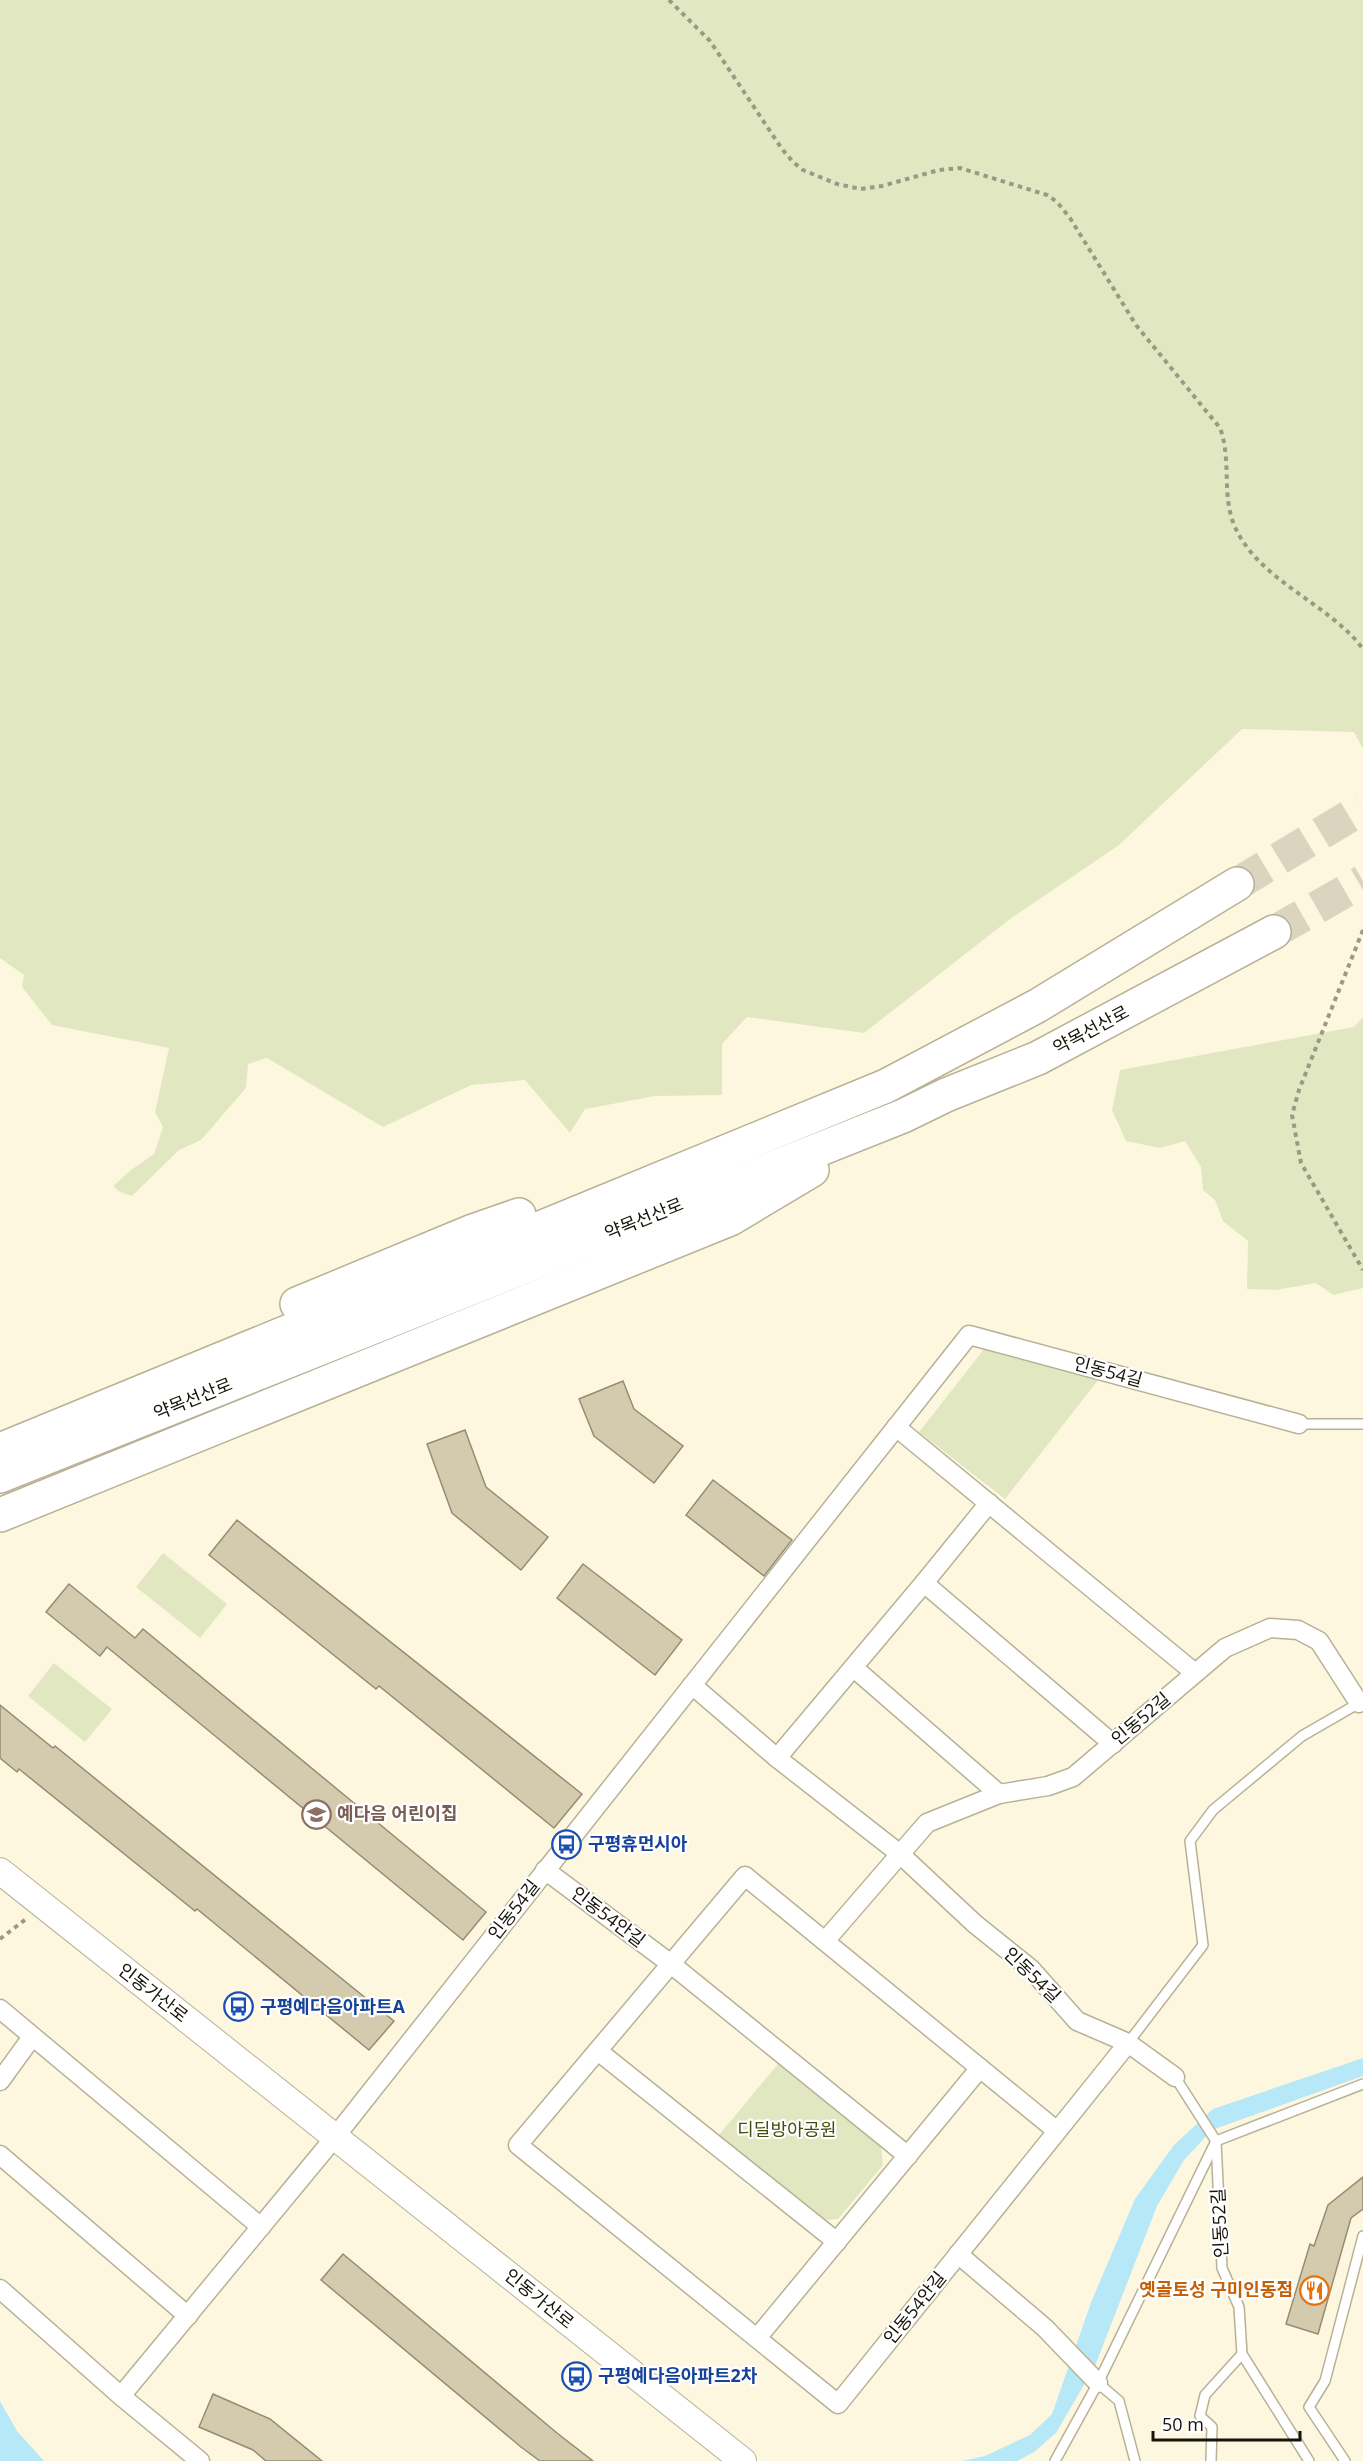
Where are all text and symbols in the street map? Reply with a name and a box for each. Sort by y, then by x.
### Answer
street label: 약목선산로 [1048,999,1133,1059]
street label: 약목선산로 [601,1191,687,1245]
street label: 인동54길 [1071,1350,1145,1392]
street label: 약목선산로 [150,1371,236,1425]
street label: 인동52길 [1106,1686,1175,1750]
school or university icon: 예다음 어린이집 [300,1798,332,1830]
place label: 예다음 어린이집 [337,1801,458,1825]
bus stop icon: 구평휴먼시아 [551,1828,583,1860]
place label: 구평휴먼시아 [588,1831,688,1855]
street label: 인동54길 [482,1874,544,1944]
street label: 인동54안길 [567,1880,650,1952]
street label: 인동54길 [999,1941,1066,2007]
street label: 인동가산로 [114,1957,194,2027]
bus stop icon: 구평예다음아파트A [223,1991,255,2023]
place label: 구평예다음아파트A [260,1994,405,2018]
park label: 디딜방아공원 [737,2117,837,2141]
street label: 인동52길 [1205,2187,1233,2259]
street label: 인동가산로 [500,2263,579,2334]
street label: 인동54안길 [878,2266,951,2349]
restaurant icon: 옛골토성 구미인동점 [1298,2274,1330,2306]
place label: 옛골토성 구미인동점 [1139,2277,1293,2301]
bus stop icon: 구평예다음아파트2차 [561,2360,593,2392]
place label: 구평예다음아파트2차 [598,2363,758,2387]
scale bar [1153,2404,1300,2442]
text: 50 m [1162,2412,1204,2436]

